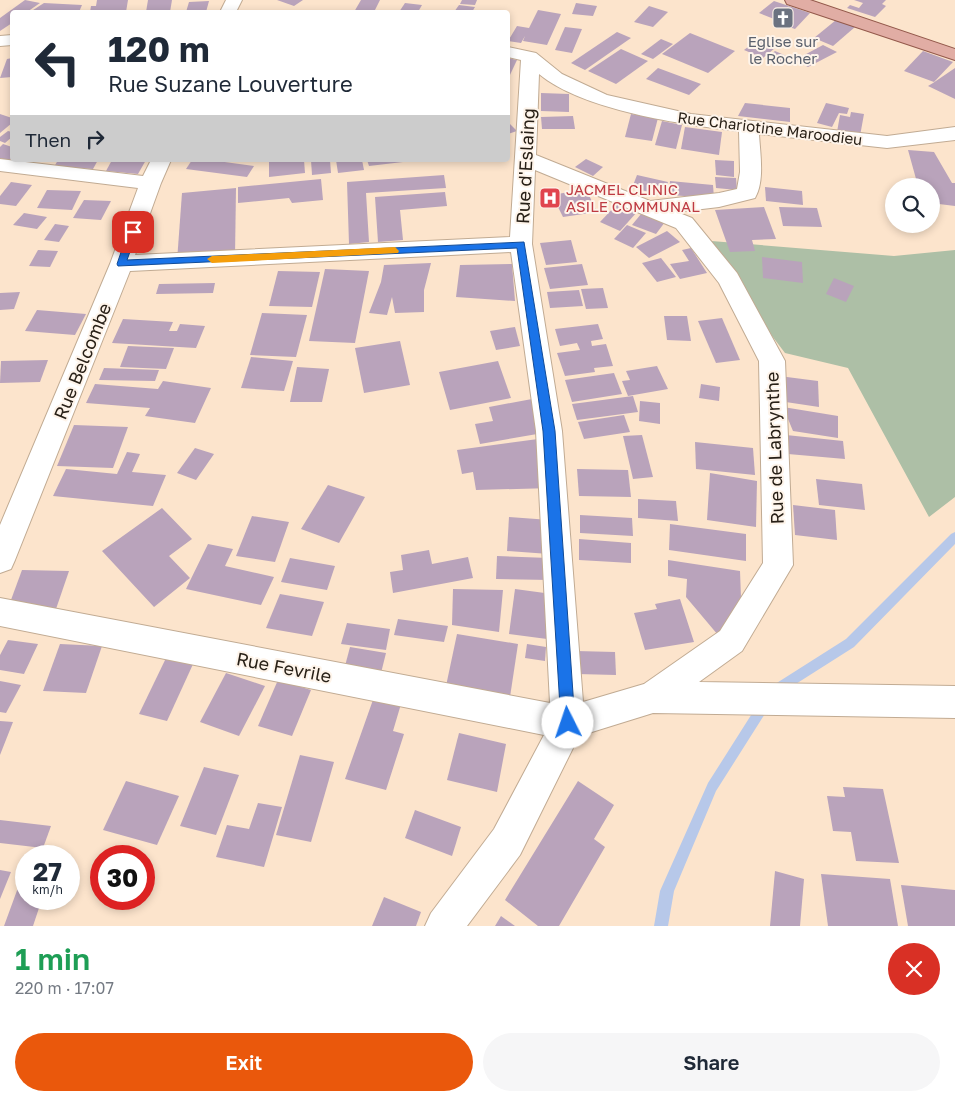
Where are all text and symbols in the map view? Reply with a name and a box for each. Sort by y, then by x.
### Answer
church icon: Eglise sur le Rocher [771,6,795,30]
text: 120 m [108,28,210,70]
icon: left [25,30,90,95]
place label: Eglise sur le Rocher [748,32,818,67]
text: Rue Suzane Louverture [108,70,353,97]
street label: Rue d'Eslaing [511,107,539,225]
street label: Rue Chariotine Maroodieu [677,108,863,148]
icon: right [81,125,109,153]
text: Then [25,128,71,151]
map controls [885,178,940,233]
button: search [885,178,940,233]
place label: JACMEL CLINIC ASILE COMMUNAL [566,180,700,215]
hospital icon: JACMEL CLINIC ASILE COMMUNAL [538,186,562,210]
pin [112,211,154,253]
icon: arrive [119,218,147,246]
street label: Rue Belcombe [49,299,115,423]
street label: Rue de Labrynthe [760,371,788,525]
street label: Rue Fevrile [235,647,333,687]
position arrow [541,696,593,748]
speed limit sign: 30 [90,845,155,910]
text: 27 [33,856,62,887]
text: km/h [32,882,63,897]
text: 1 min [15,941,90,977]
button: close [888,943,940,995]
text: 220 m · 17:07 [15,978,114,998]
button: Exit [15,1033,473,1091]
button: Share [483,1033,940,1091]

